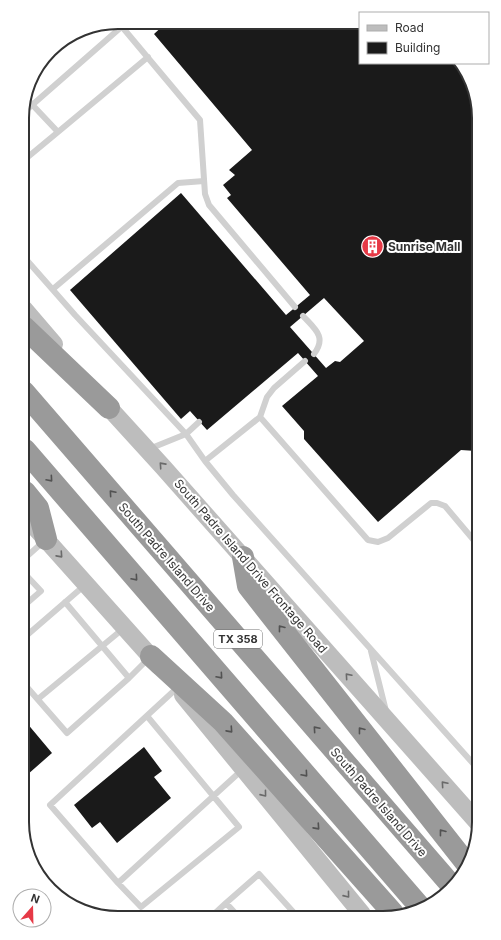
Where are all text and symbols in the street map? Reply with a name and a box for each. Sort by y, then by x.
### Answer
legend [359,12,489,64]
text: Road [395,20,424,35]
text: Building [395,40,440,55]
building icon: Sunrise Mall [359,233,385,259]
place label: Sunrise Mall [388,239,460,254]
one-way arrow [160,463,167,470]
one-way arrow [46,475,53,482]
street label: South Padre Island Drive Frontage Road [171,476,331,656]
one-way arrow [110,491,117,498]
street label: South Padre Island Drive [116,499,218,615]
one-way arrow [56,550,63,558]
one-way arrow [131,573,138,580]
one-way arrow [278,626,285,633]
road number: TX 358 [214,630,262,648]
one-way arrow [216,671,223,679]
one-way arrow [346,674,353,681]
one-way arrow [226,725,233,733]
one-way arrow [314,727,321,734]
one-way arrow [359,728,366,735]
street label: South Padre Island Drive [328,744,430,860]
one-way arrow [301,769,308,777]
one-way arrow [441,782,448,789]
one-way arrow [260,790,267,797]
one-way arrow [312,822,319,830]
one-way arrow [439,830,446,837]
north arrow [12,888,52,928]
one-way arrow [342,890,349,897]
text: N [29,891,42,907]

